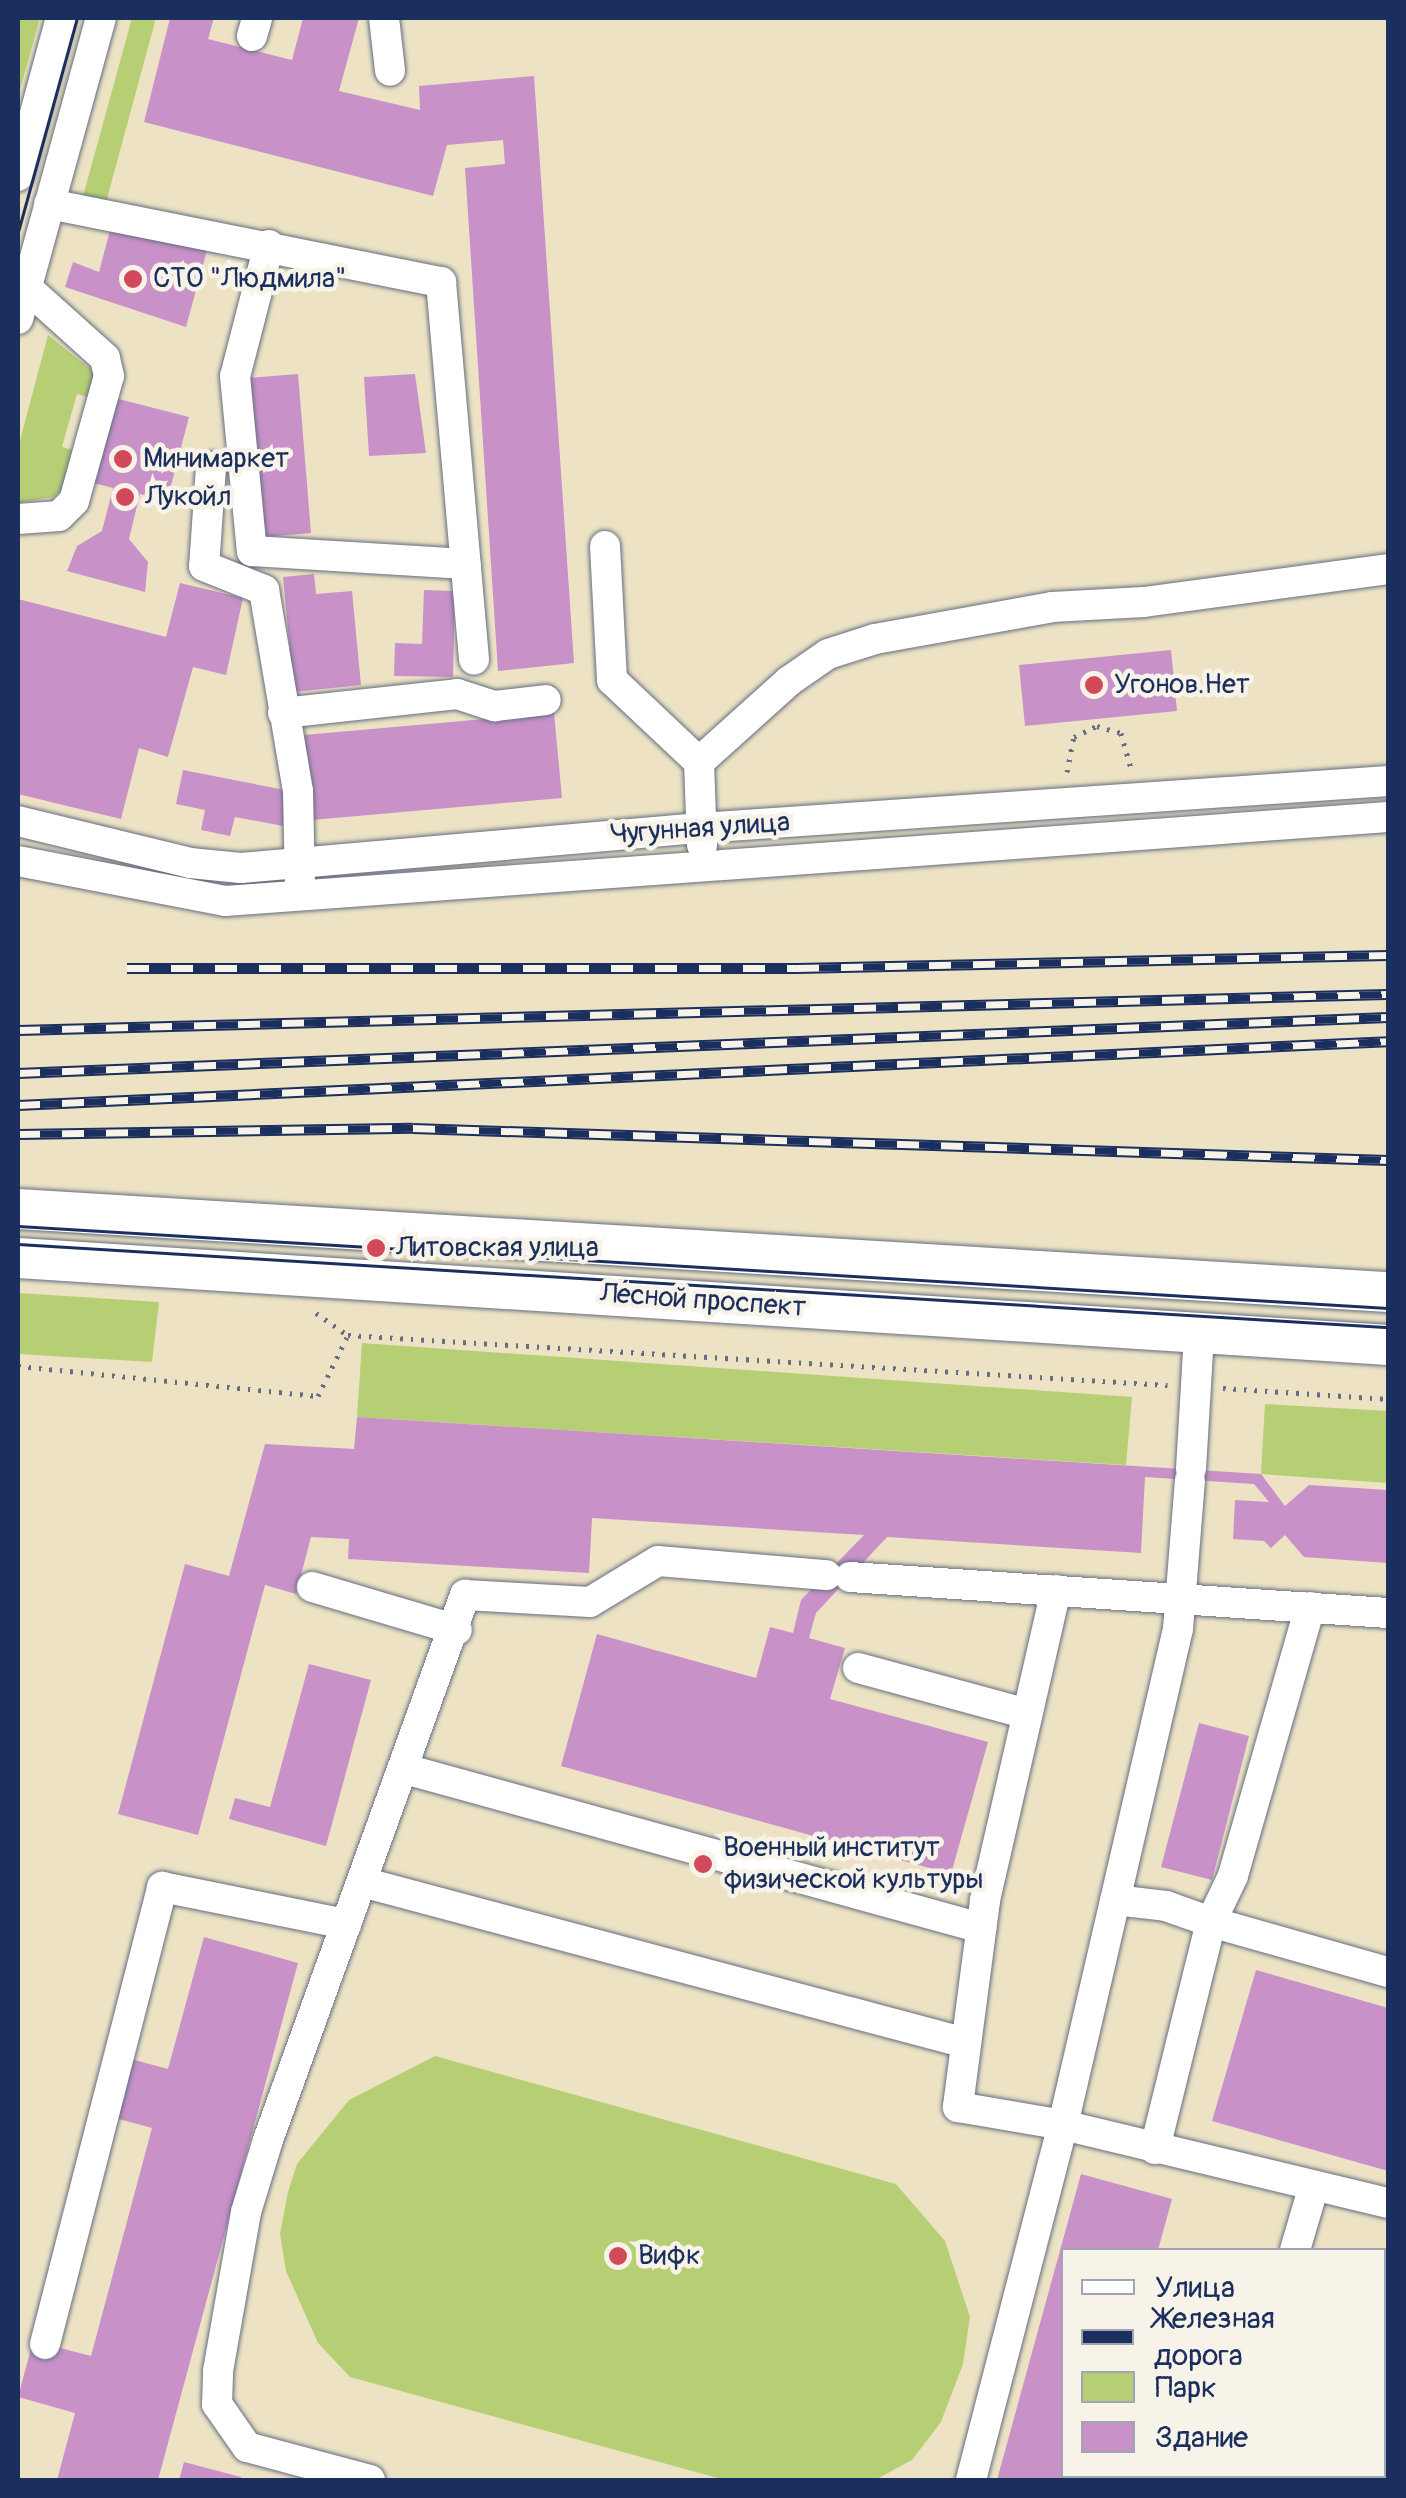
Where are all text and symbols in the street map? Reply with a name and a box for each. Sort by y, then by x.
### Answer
place label: СТО "Людмила" [153,262,346,296]
marker: СТО "Людмила" [122,268,144,290]
place label: Минимаркет [143,442,289,476]
marker: Минимаркет [112,448,134,470]
place label: Лукойл [145,480,231,514]
marker: Лукойл [114,486,136,508]
place label: Угонов.Нет [1114,668,1250,702]
marker: Угонов.Нет [1083,674,1105,696]
street label: Чугунная улица [609,806,791,852]
place label: Литовская улица [396,1231,599,1265]
marker: Литовская улица [365,1237,387,1259]
street label: Лесной проспект [599,1277,807,1325]
place label: Военный институт физической культуры [723,1831,984,1897]
marker: Военный институт физической культуры [692,1853,714,1875]
place label: Вифк [638,2239,701,2273]
marker: Вифк [607,2245,629,2267]
legend [1061,2248,1386,2478]
text: Улица [1155,2269,1235,2306]
text: Железная дорога [1154,2300,1275,2374]
text: Парк [1155,2369,1217,2406]
text: Здание [1155,2419,1248,2456]

